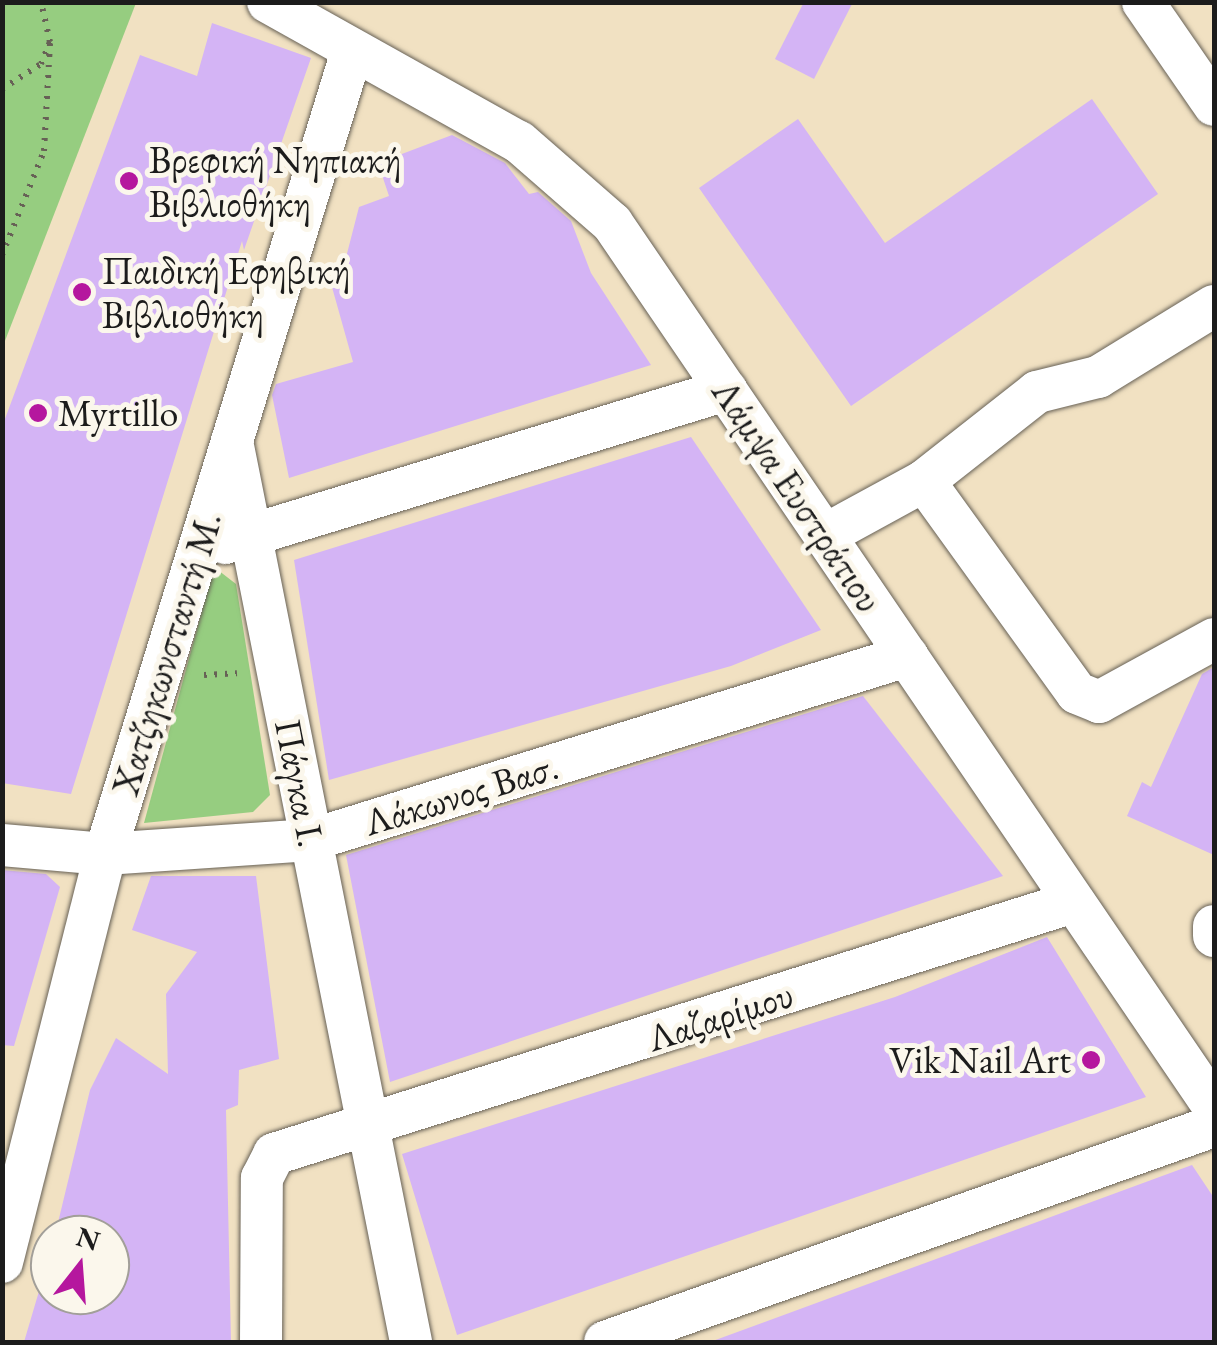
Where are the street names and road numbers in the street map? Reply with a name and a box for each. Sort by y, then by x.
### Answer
street label: Λάμψα Ευστράτιου [703,370,893,620]
street label: Χατζηκωνσταντή Μ. [101,506,231,800]
street label: Πάγκα Ι. [265,715,335,851]
street label: Λάκωνος Βασ. [359,743,563,845]
street label: Λαζαρίμου [641,971,799,1061]

